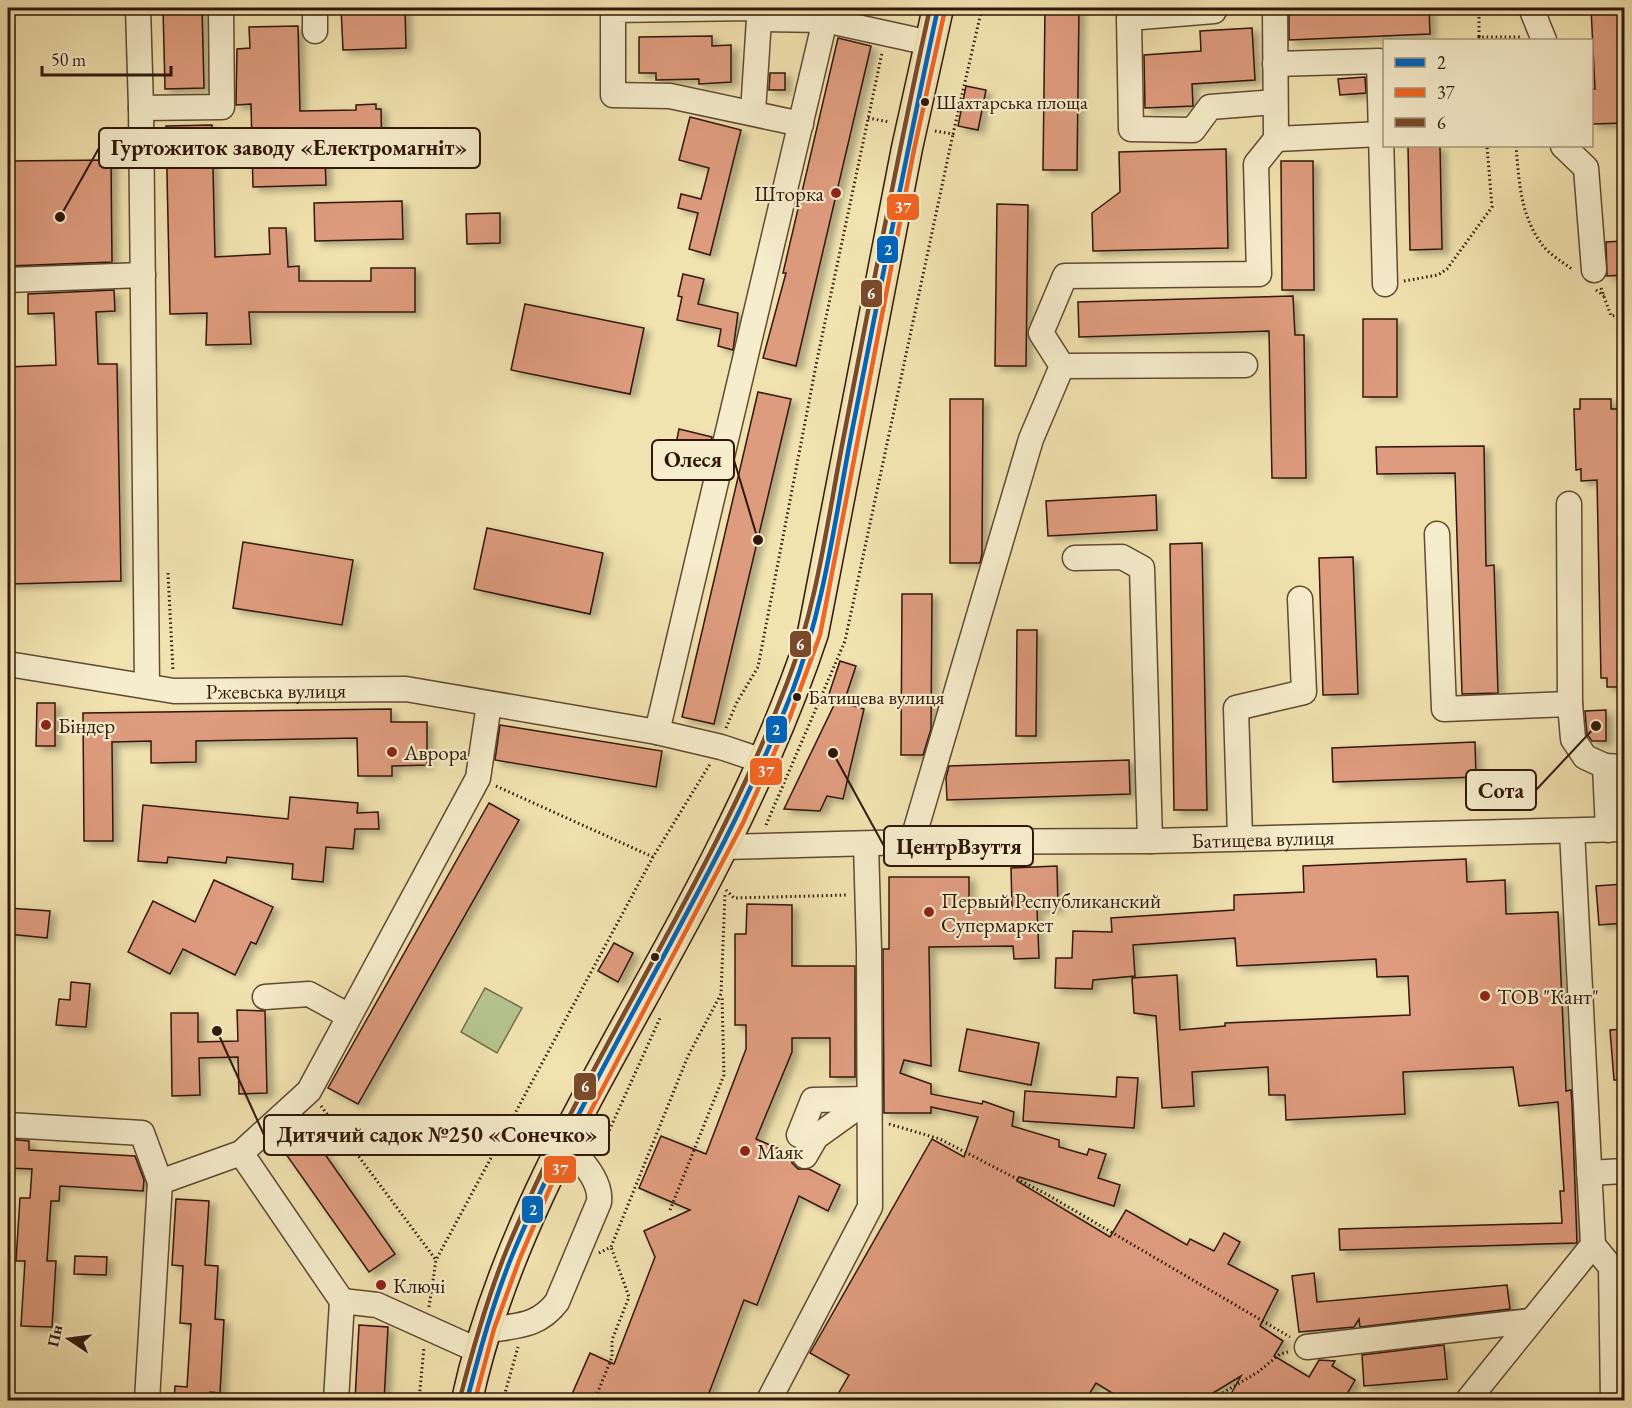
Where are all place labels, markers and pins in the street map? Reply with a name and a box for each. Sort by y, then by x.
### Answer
place label: Шахтарська площа [936,89,1088,115]
marker: Шахтарська площа [919,96,931,108]
callout: Гуртожиток заводу «Електромагніт» [99,128,480,168]
place label: Шторка [754,180,825,207]
marker: Шторка [829,186,843,200]
callout: Олеся [652,440,734,480]
place label: Батищева вулиця [808,684,944,710]
marker: Батищева вулиця [791,691,803,703]
place label: Біндер [58,712,115,739]
marker: Біндер [39,718,53,732]
place label: Аврора [403,739,468,766]
marker: Аврора [385,745,399,759]
callout: Сота [1466,770,1536,810]
callout: ЦентрВзуття [884,826,1033,866]
place label: Первый Республиканский Супермаркет [941,887,1161,938]
marker: Первый Республиканский Супермаркет [922,905,936,919]
unlabelled marker [649,951,661,963]
place label: ТОВ "Кант" [1497,983,1599,1010]
marker: ТОВ "Кант" [1478,989,1492,1003]
callout: Дитячий садок №250 «Сонечко» [264,1115,609,1155]
place label: Маяк [757,1138,803,1165]
marker: Маяк [738,1144,752,1158]
place label: Ключі [393,1272,445,1299]
marker: Ключі [374,1278,388,1292]

